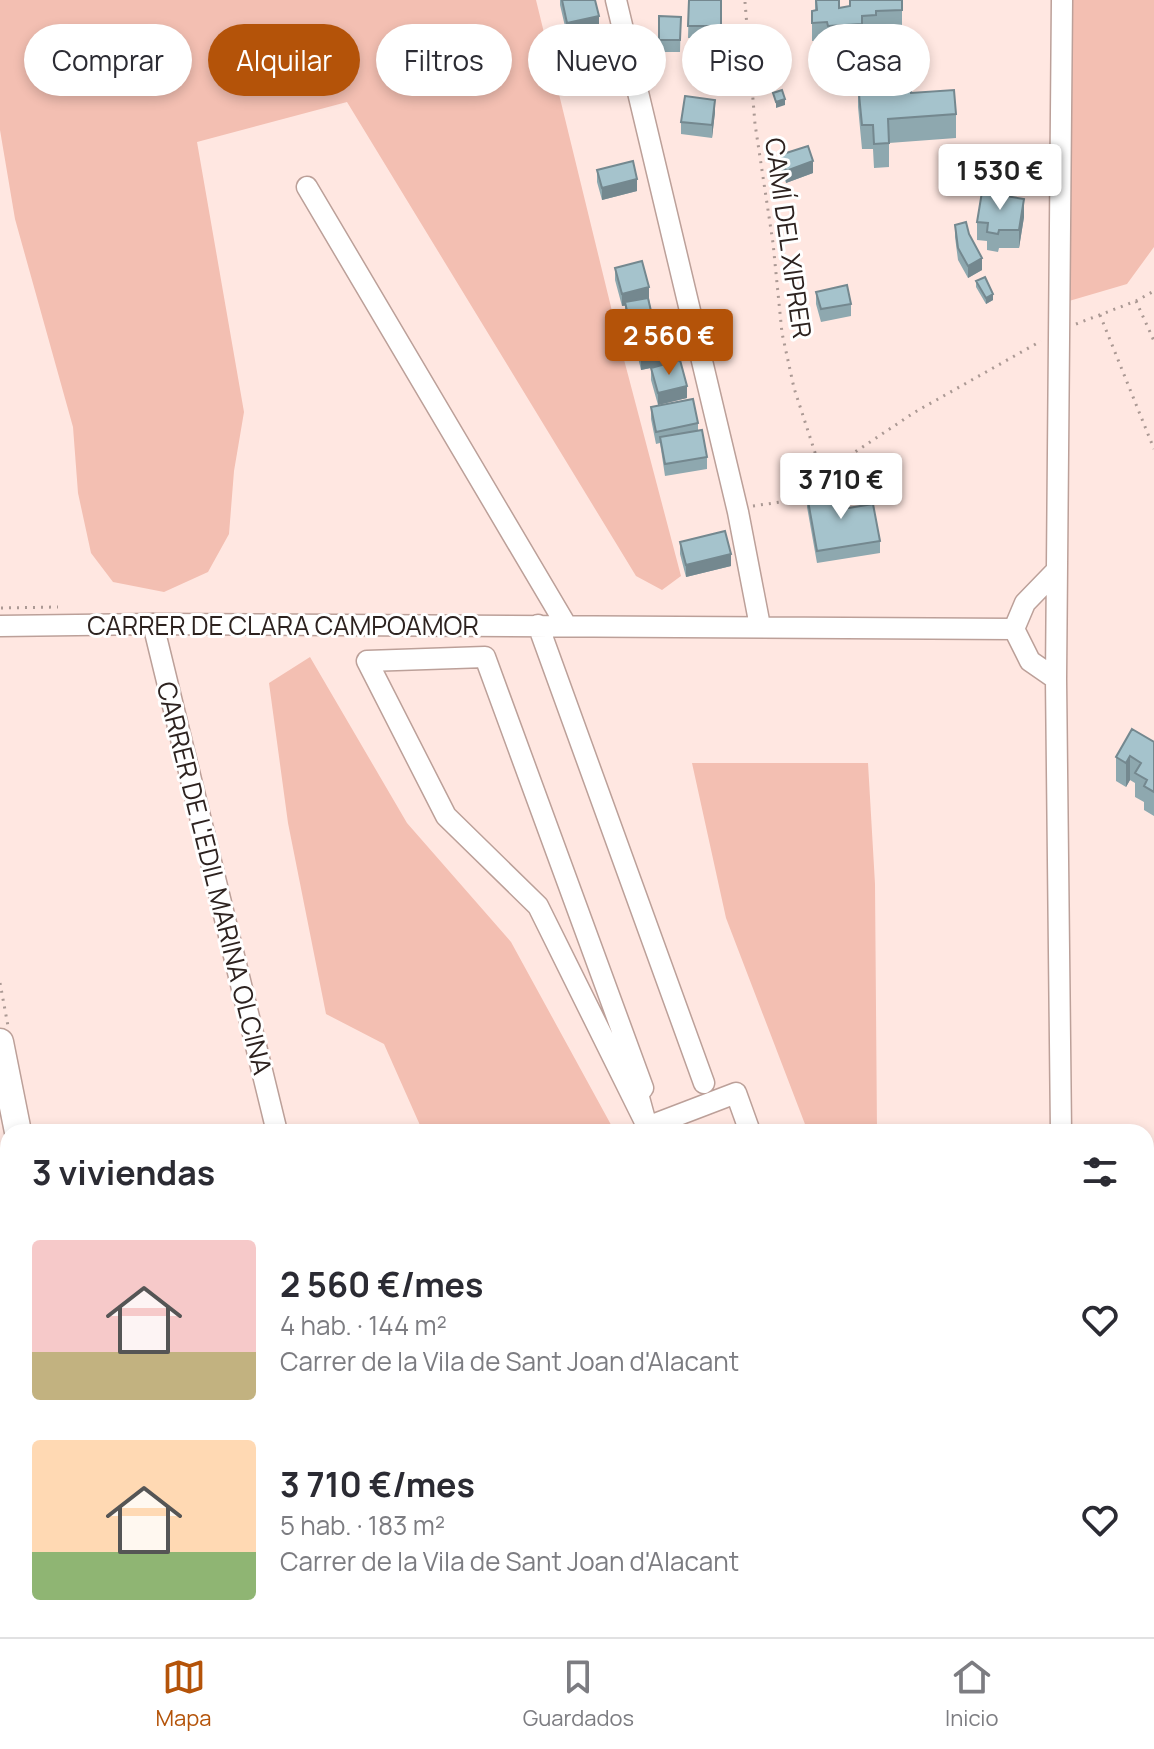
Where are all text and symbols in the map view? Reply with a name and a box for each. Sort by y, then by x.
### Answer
chip: Comprar [24,24,192,96]
chip: Alquilar [208,24,360,96]
chip: Filtros [376,24,512,96]
chip: Nuevo [528,24,666,96]
chip: Piso [682,24,792,96]
chip: Casa [808,24,930,96]
street label: CAMÍ DEL XIPRER [757,135,821,341]
pin: 1 530 € [926,144,1074,212]
text: 1 530 € [957,152,1044,188]
pin: 2 560 € [595,309,743,377]
text: 2 560 € [623,317,715,353]
pin: 3 710 € [767,453,915,521]
text: 3 710 € [798,461,884,497]
street label: CARRER DE CLARA CAMPOAMOR [87,607,479,643]
street label: CARRER DE L'EDIL MARINA OLCINA [149,678,281,1078]
text: 3 viviendas [32,1149,215,1195]
icon: filters [1078,1150,1122,1194]
text: 2 560 €/mes [280,1261,483,1307]
icon: home [96,1272,192,1368]
icon: heart [1078,1298,1122,1342]
text: 4 hab. · 144 m² [280,1307,447,1343]
text: Carrer de la Vila de Sant Joan d'Alacant [280,1343,739,1379]
text: 3 710 €/mes [280,1461,475,1507]
icon: home [96,1472,192,1568]
icon: heart [1078,1498,1122,1542]
text: 5 hab. · 183 m² [280,1507,445,1543]
text: Carrer de la Vila de Sant Joan d'Alacant [280,1543,739,1579]
tab: Mapa [156,1655,212,1733]
tab: Guardados [523,1655,634,1733]
tab: Inicio [945,1655,998,1733]

